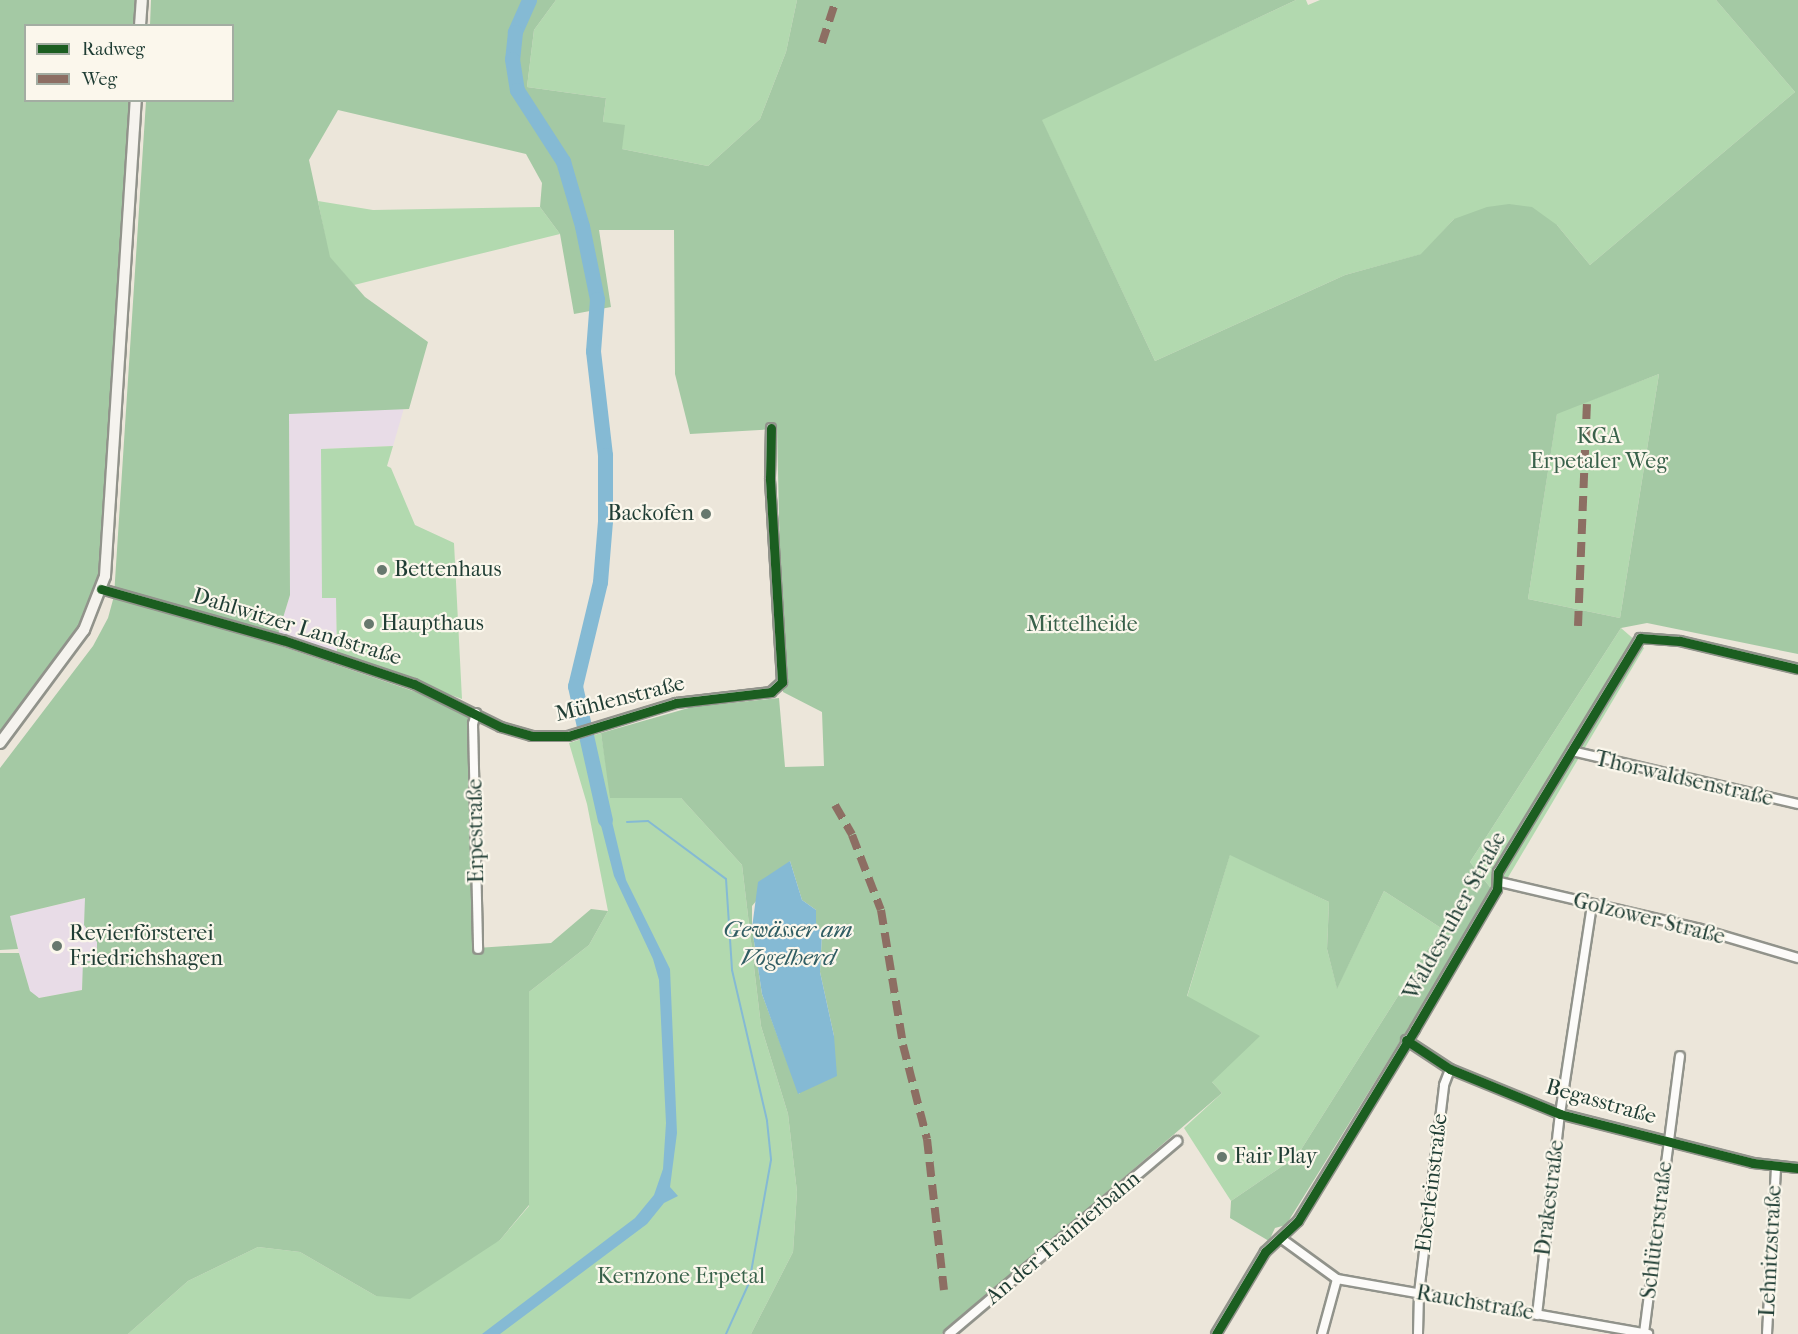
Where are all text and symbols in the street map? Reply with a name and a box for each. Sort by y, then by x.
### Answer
legend [24,24,234,102]
text: Radweg [82,39,145,60]
text: Weg [82,69,117,90]
park label: KGA Erpetaler Weg [1530,423,1668,475]
place label: Backofen [607,501,694,527]
marker: Backofen [699,507,713,521]
place label: Bettenhaus [394,557,502,583]
marker: Bettenhaus [375,563,389,577]
street label: Dahlwitzer Landstraße [189,583,405,671]
place label: Haupthaus [381,611,484,637]
park label: Mittelheide [1026,612,1138,638]
marker: Haupthaus [362,617,376,631]
street label: Mühlenstraße [552,670,688,728]
street label: Thorwaldsenstraße [1592,746,1776,812]
street label: Erpestraße [462,778,490,884]
street label: Waldesruher Straße [1398,827,1512,1005]
street label: Golzower Straße [1570,887,1728,951]
water label: Gewässer am Vogelherd [723,916,853,972]
place label: Revierförsterei Friedrichshagen [69,920,223,972]
marker: Revierförsterei Friedrichshagen [50,939,64,953]
street label: Begasstraße [1543,1074,1659,1130]
street label: Eberleinstraße [1410,1112,1454,1254]
street label: Drakestraße [1530,1139,1570,1257]
place label: Fair Play [1234,1144,1317,1170]
marker: Fair Play [1215,1150,1229,1164]
street label: Schlüterstraße [1635,1160,1679,1300]
street label: An der Trainierbahn [980,1165,1146,1311]
street label: Lehnitzstraße [1754,1185,1788,1317]
park label: Kernzone Erpetal [597,1264,765,1290]
street label: Rauchstraße [1414,1280,1536,1326]

